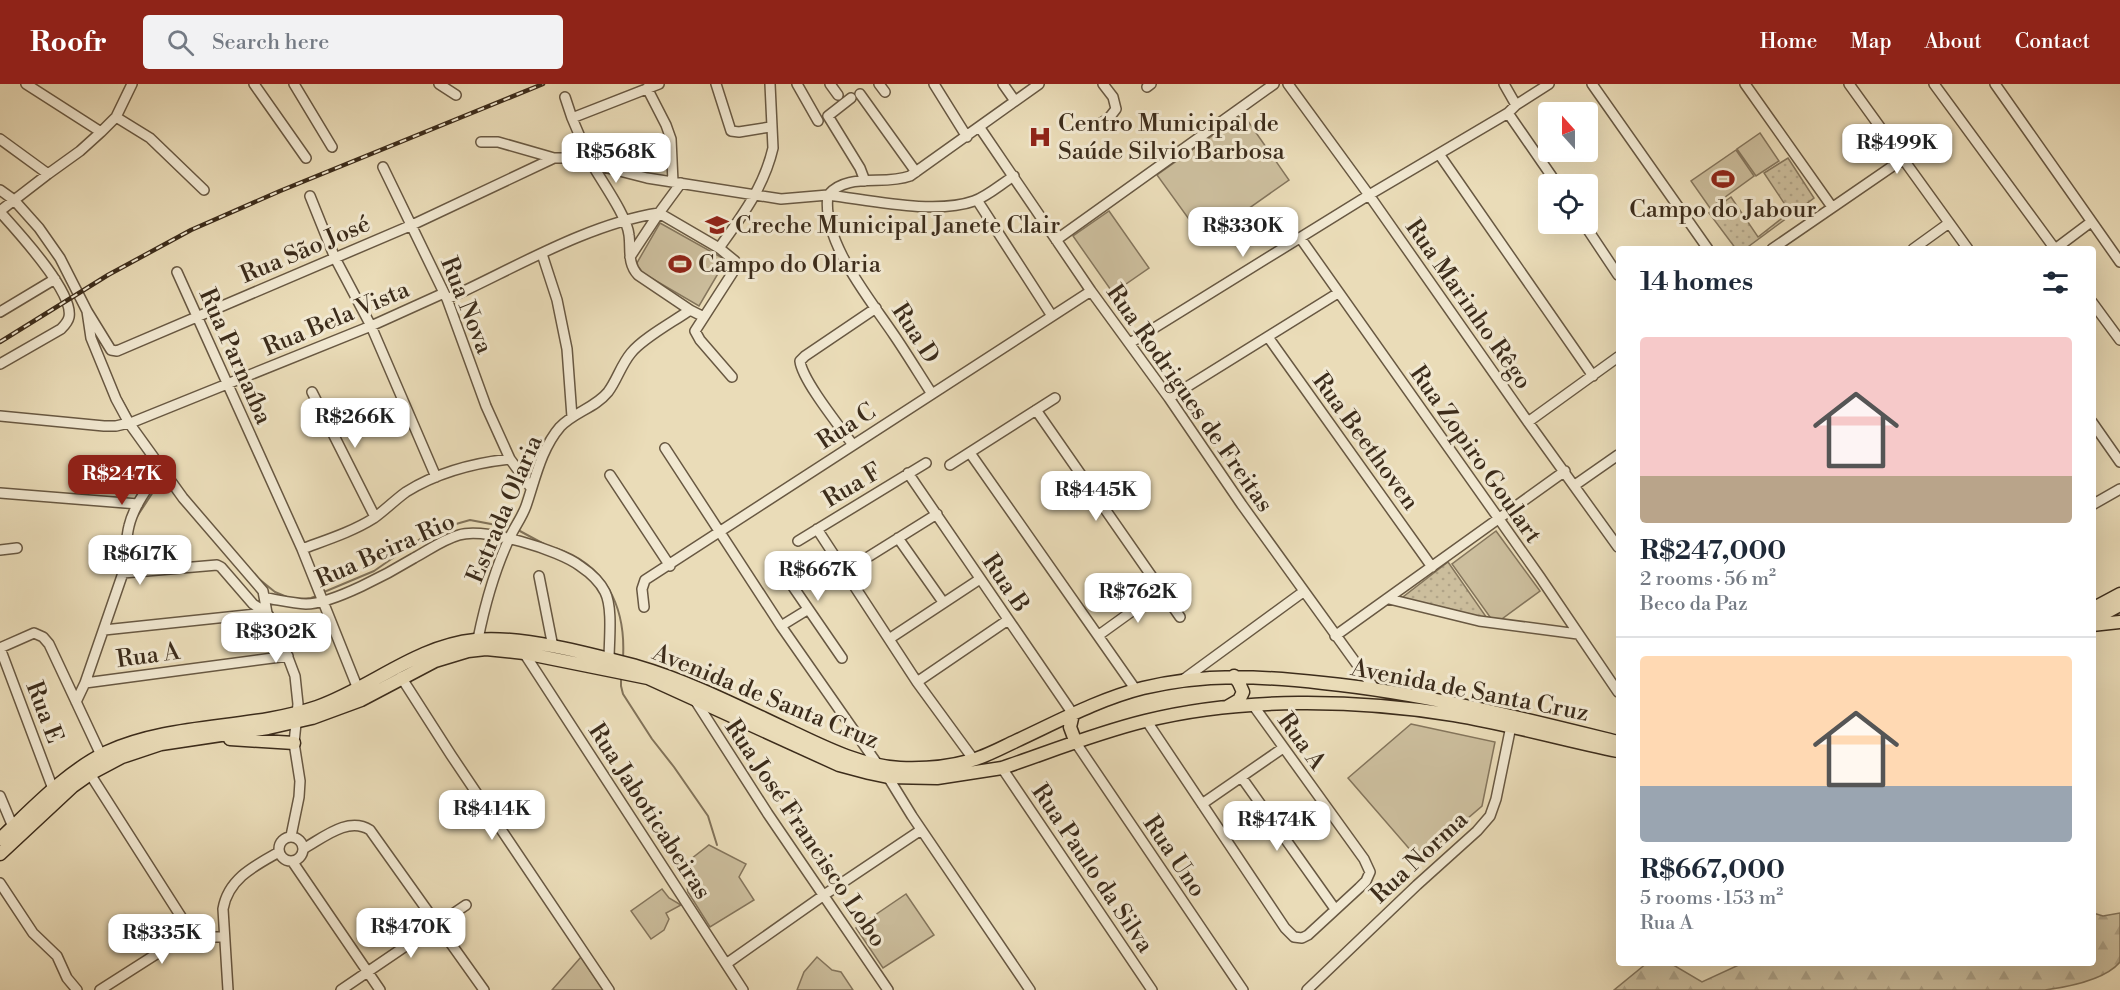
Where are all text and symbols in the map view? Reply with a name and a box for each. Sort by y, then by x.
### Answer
search box [143,15,563,69]
text: Roofr [30,25,107,60]
icon: search [164,26,197,59]
text: Search here [212,29,329,56]
text: Home [1760,29,1817,55]
text: Map [1850,29,1892,55]
text: About [1925,29,1982,55]
text: Contact [2015,29,2090,55]
north arrow [1538,102,1598,162]
map controls [1538,102,1598,234]
place label: Centro Municipal de Saúde Silvio Barbosa [1058,109,1285,167]
hospital icon: Centro Municipal de Saúde Silvio Barbosa [1027,124,1053,150]
pin: R$499K [1848,124,1946,175]
text: R$499K [1856,131,1938,156]
pin: R$568K [567,133,665,184]
text: R$568K [576,140,656,165]
sports icon: Campo do Jabour [1710,166,1736,192]
button: locate [1538,174,1598,234]
place label: Campo do Jabour [1629,195,1817,225]
pin: R$330K [1194,207,1292,258]
street label: Rua São José [236,209,375,291]
place label: Creche Municipal Janete Clair [735,211,1060,241]
school or university icon: Creche Municipal Janete Clair [704,212,730,238]
text: R$330K [1202,214,1284,239]
street label: Rua Marinho Rêgo [1398,214,1538,395]
place label: Campo do Olaria [698,250,882,280]
sports icon: Campo do Olaria [667,251,693,277]
street label: Rua Nova [433,252,499,359]
text: 14 homes [1640,266,1753,298]
icon: filters [2039,266,2072,299]
street label: Rua Bela Vista [259,274,415,363]
street label: Rua Rodrigues de Freitas [1099,279,1279,518]
street label: Rua Parnaíba [192,284,279,430]
street label: Rua D [885,298,946,369]
street label: Rua Zopiro Goulart [1403,360,1548,550]
street label: Rua Beethoven [1305,367,1425,516]
icon: home [1802,376,1910,484]
street label: Rua C [812,397,881,457]
pin: R$266K [306,398,404,449]
text: R$266K [315,405,395,430]
street label: Estrada Olaria [460,430,550,588]
pin: R$247K [73,455,171,506]
street label: Rua F [818,457,887,515]
text: R$247K [82,462,162,487]
pin: R$445K [1047,471,1145,522]
text: R$445K [1055,478,1137,503]
street label: Rua Beira Rio [311,507,460,595]
pin: R$617K [91,535,189,586]
text: R$247,000 [1640,535,1786,567]
text: R$617K [102,542,178,567]
street label: Rua B [975,549,1036,619]
pin: R$667K [769,551,867,602]
text: R$667K [779,558,857,583]
text: 2 rooms · 56 m² [1640,567,1776,592]
pin: R$762K [1089,573,1187,624]
text: R$762K [1099,580,1177,605]
text: Beco da Paz [1640,592,1748,617]
pin: R$302K [227,613,325,664]
text: R$302K [235,620,317,645]
street label: Rua A [114,637,182,675]
street label: Avenida de Santa Cruz [647,637,883,756]
street label: Avenida de Santa Cruz [1347,653,1591,729]
street label: Rua E [19,677,70,748]
icon: home [1802,695,1910,803]
street label: Rua A [1270,707,1332,777]
street label: Rua José Francisco Lobo [718,714,893,953]
street label: Rua Jaboticabeiras [581,718,717,905]
street label: Rua Paulo da Silva [1024,778,1160,960]
pin: R$414K [443,790,541,841]
text: R$414K [453,797,531,822]
pin: R$474K [1228,801,1326,852]
street label: Rua Norma [1365,804,1475,910]
text: R$474K [1237,808,1317,833]
street label: Rua Uno [1136,810,1212,903]
text: R$667,000 [1640,854,1785,886]
text: 5 rooms · 153 m² [1640,886,1783,911]
pin: R$470K [362,908,460,959]
text: Rua A [1640,911,1693,936]
pin: R$335K [113,914,211,965]
text: R$470K [370,915,452,940]
text: R$335K [122,921,202,946]

